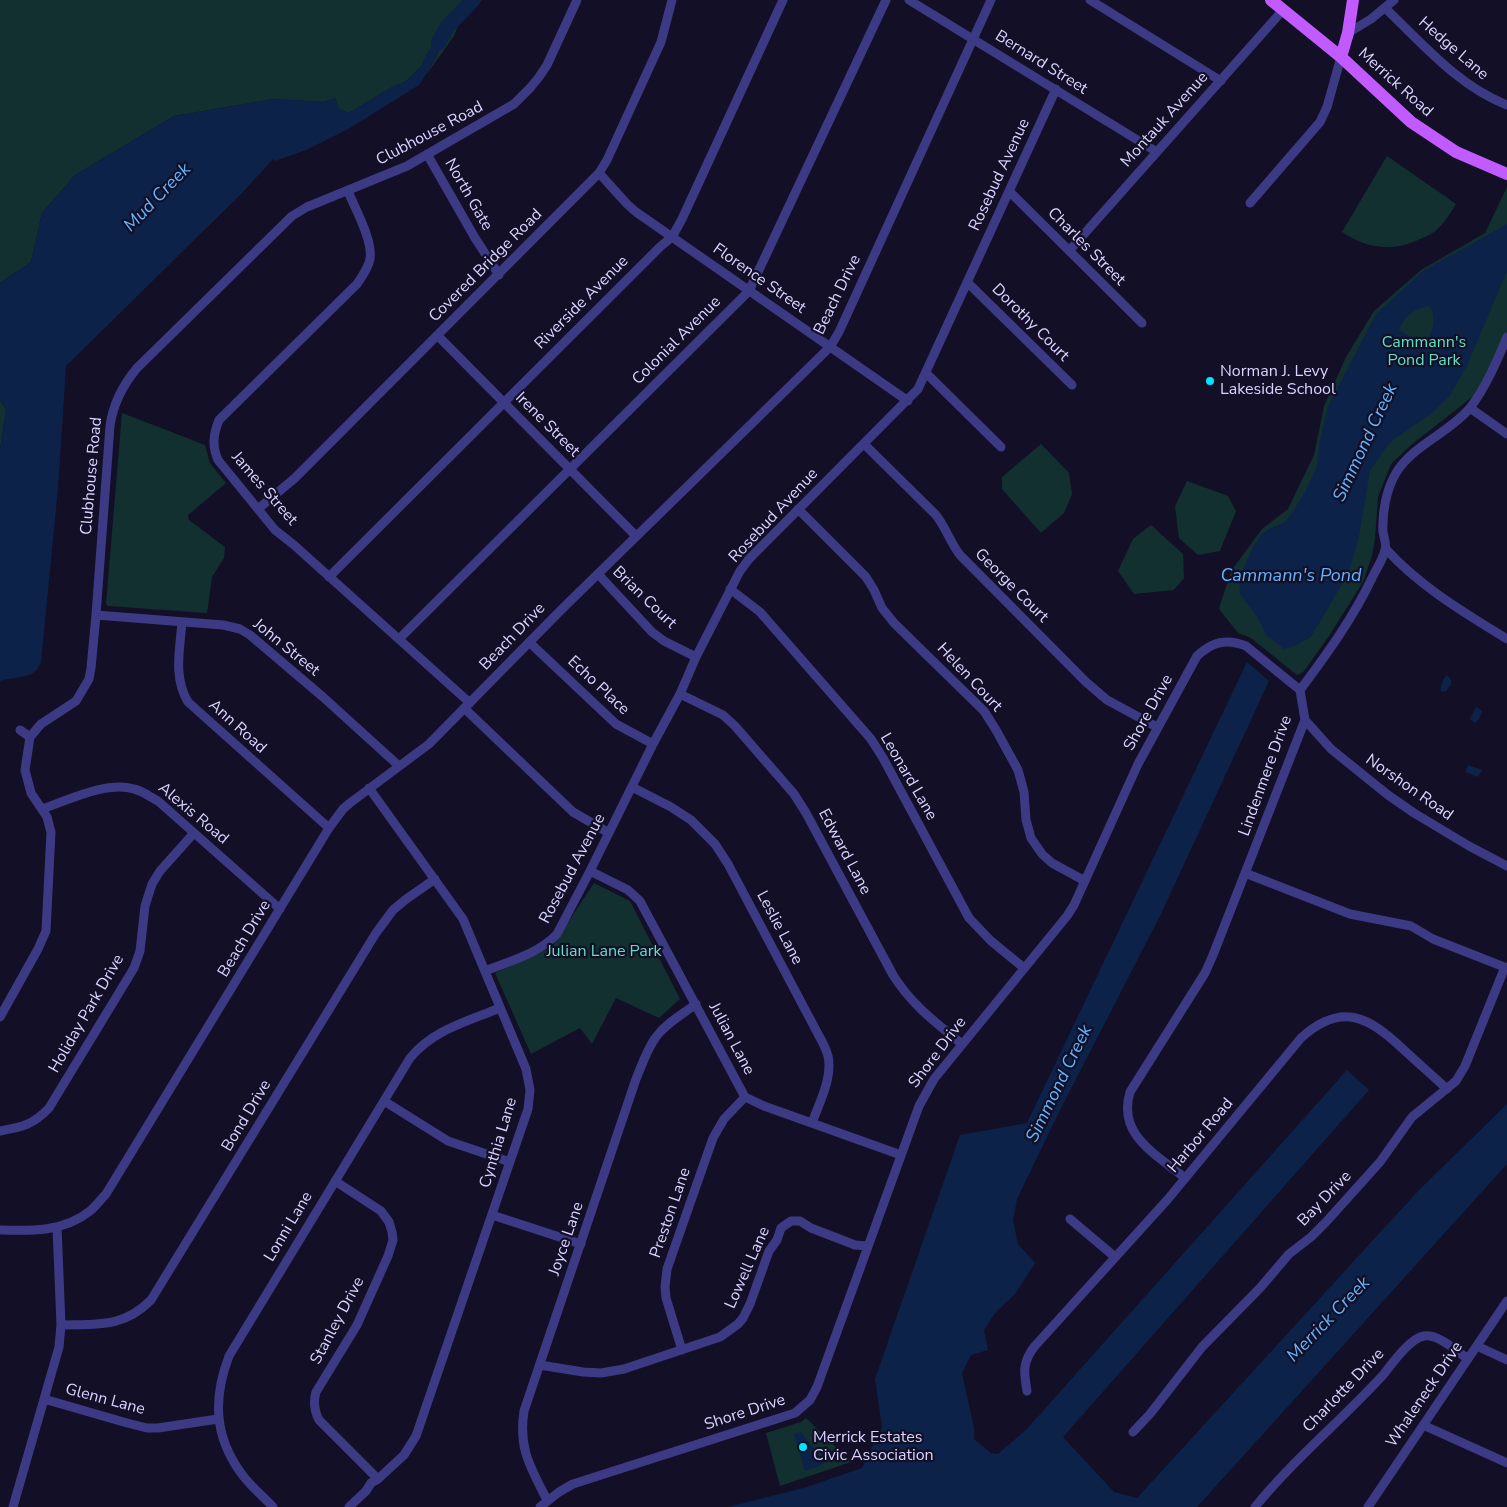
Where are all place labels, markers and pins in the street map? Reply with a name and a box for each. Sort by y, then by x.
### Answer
place label: Norman J. Levy Lakeside School [1220,362,1336,400]
marker: Norman J. Levy Lakeside School [1204,375,1216,387]
place label: Merrick Estates Civic Association [813,1428,934,1466]
marker: Merrick Estates Civic Association [797,1441,809,1453]

